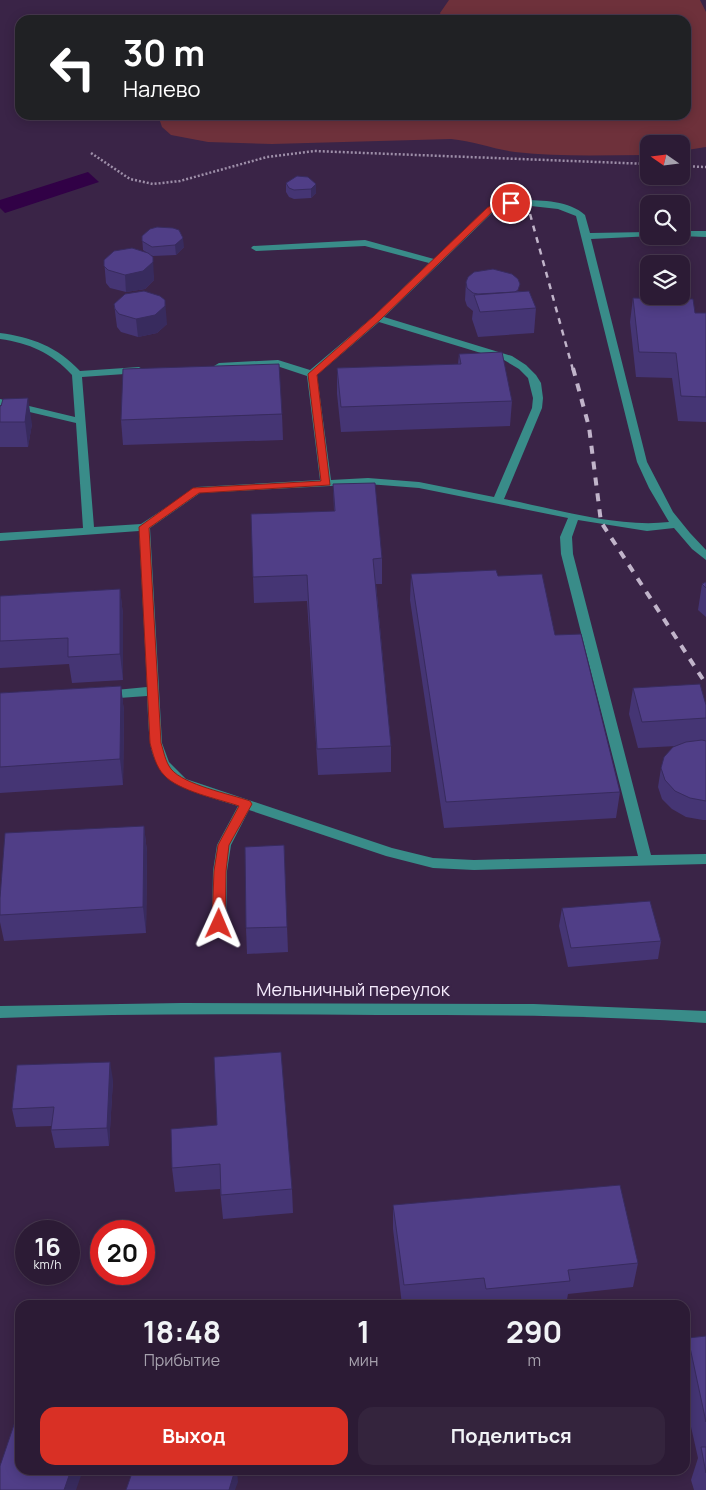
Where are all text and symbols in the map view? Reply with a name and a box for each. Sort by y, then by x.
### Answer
text: 30 m [123,29,205,77]
icon: left [40,35,105,100]
text: Налево [123,74,201,104]
north arrow [640,135,690,185]
map controls [640,135,690,305]
pin [490,182,532,224]
icon: arrive [497,189,525,217]
button: search [640,195,690,245]
button: layers [640,255,690,305]
position arrow [192,897,244,949]
street label: Мельничный переулок [256,977,451,1001]
speed limit sign: 20 [90,1220,155,1285]
text: 16 [34,1229,61,1264]
text: km/h [34,1256,61,1273]
text: 18:48 [143,1311,221,1352]
text: 1 [357,1311,370,1352]
text: 290 [506,1311,562,1352]
text: Прибытие [144,1349,220,1371]
text: мин [349,1349,378,1371]
text: m [527,1349,541,1371]
button: Выход [40,1407,348,1465]
button: Поделиться [358,1407,665,1465]

